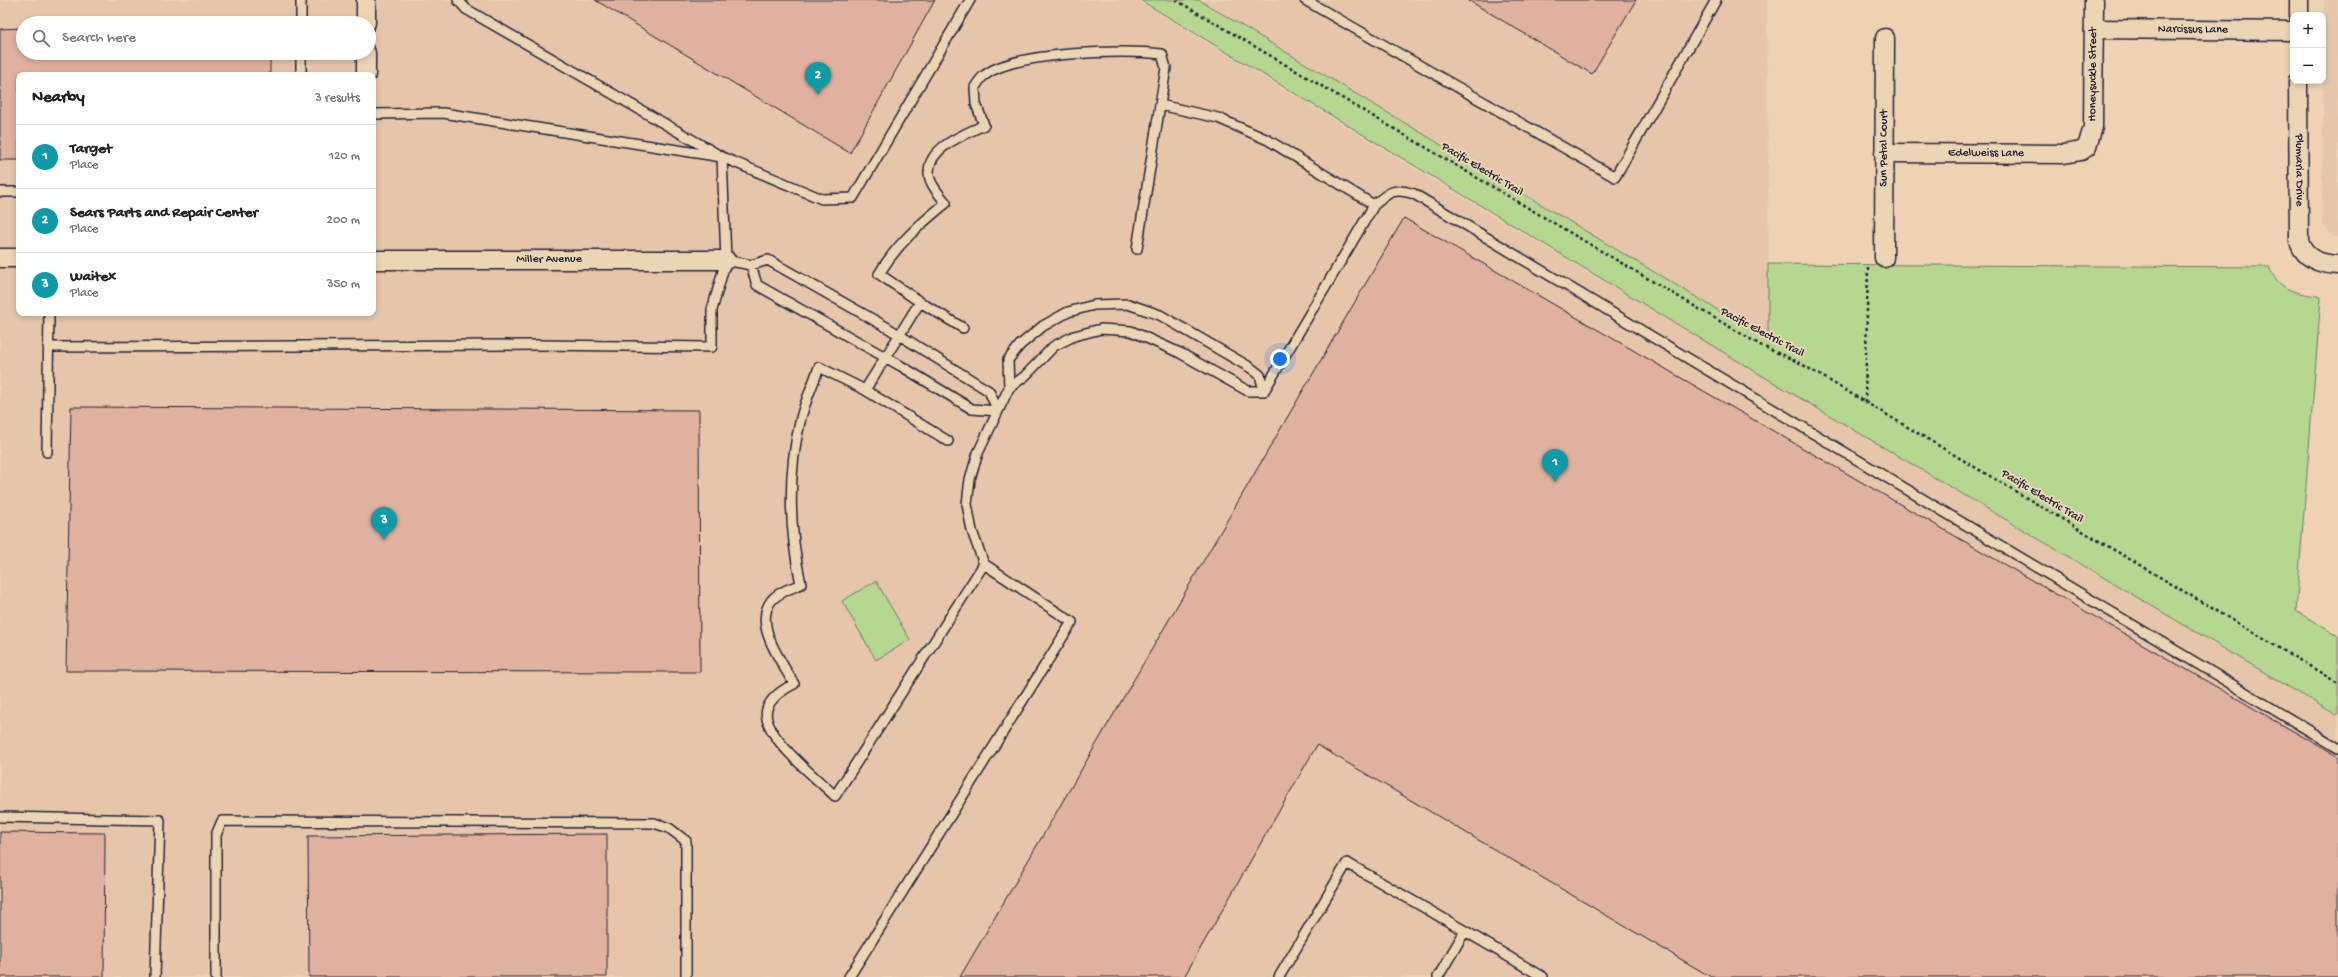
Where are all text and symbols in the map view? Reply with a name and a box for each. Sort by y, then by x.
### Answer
map controls [2290,12,2326,84]
button: + [2290,12,2326,48]
search box [16,16,376,60]
street label: Narcissus Lane [2158,23,2229,37]
street label: Honeysuckle Street [2086,26,2101,121]
icon: search [30,27,52,49]
text: Search here [62,29,136,47]
button: − [2290,48,2326,84]
pin: 2 [805,62,831,95]
text: Nearby [32,88,85,108]
text: 3 results [315,91,360,106]
street label: Sun Petal Court [1877,108,1892,187]
street label: Plumaria Drive [2291,133,2306,207]
text: Target [70,140,112,158]
street label: Pacific Electric Trail [1438,140,1526,200]
street label: Edelweiss Lane [1948,146,2025,161]
text: 1 [42,149,48,164]
text: 120 m [329,149,360,164]
text: Place [70,158,98,173]
text: Sears Parts and Repair Center [70,204,258,222]
text: 2 [42,213,48,228]
text: 200 m [327,213,360,228]
text: Place [70,222,98,237]
street label: Miller Avenue [516,253,583,267]
text: Waitex [70,268,116,286]
text: 3 [42,277,48,292]
text: 350 m [327,277,360,292]
text: Place [70,286,98,301]
street label: Pacific Electric Trail [1717,305,1807,361]
your location [1270,349,1290,369]
pin: 1 [1542,449,1568,482]
street label: Pacific Electric Trail [1998,467,2086,527]
pin: 3 [371,507,397,540]

